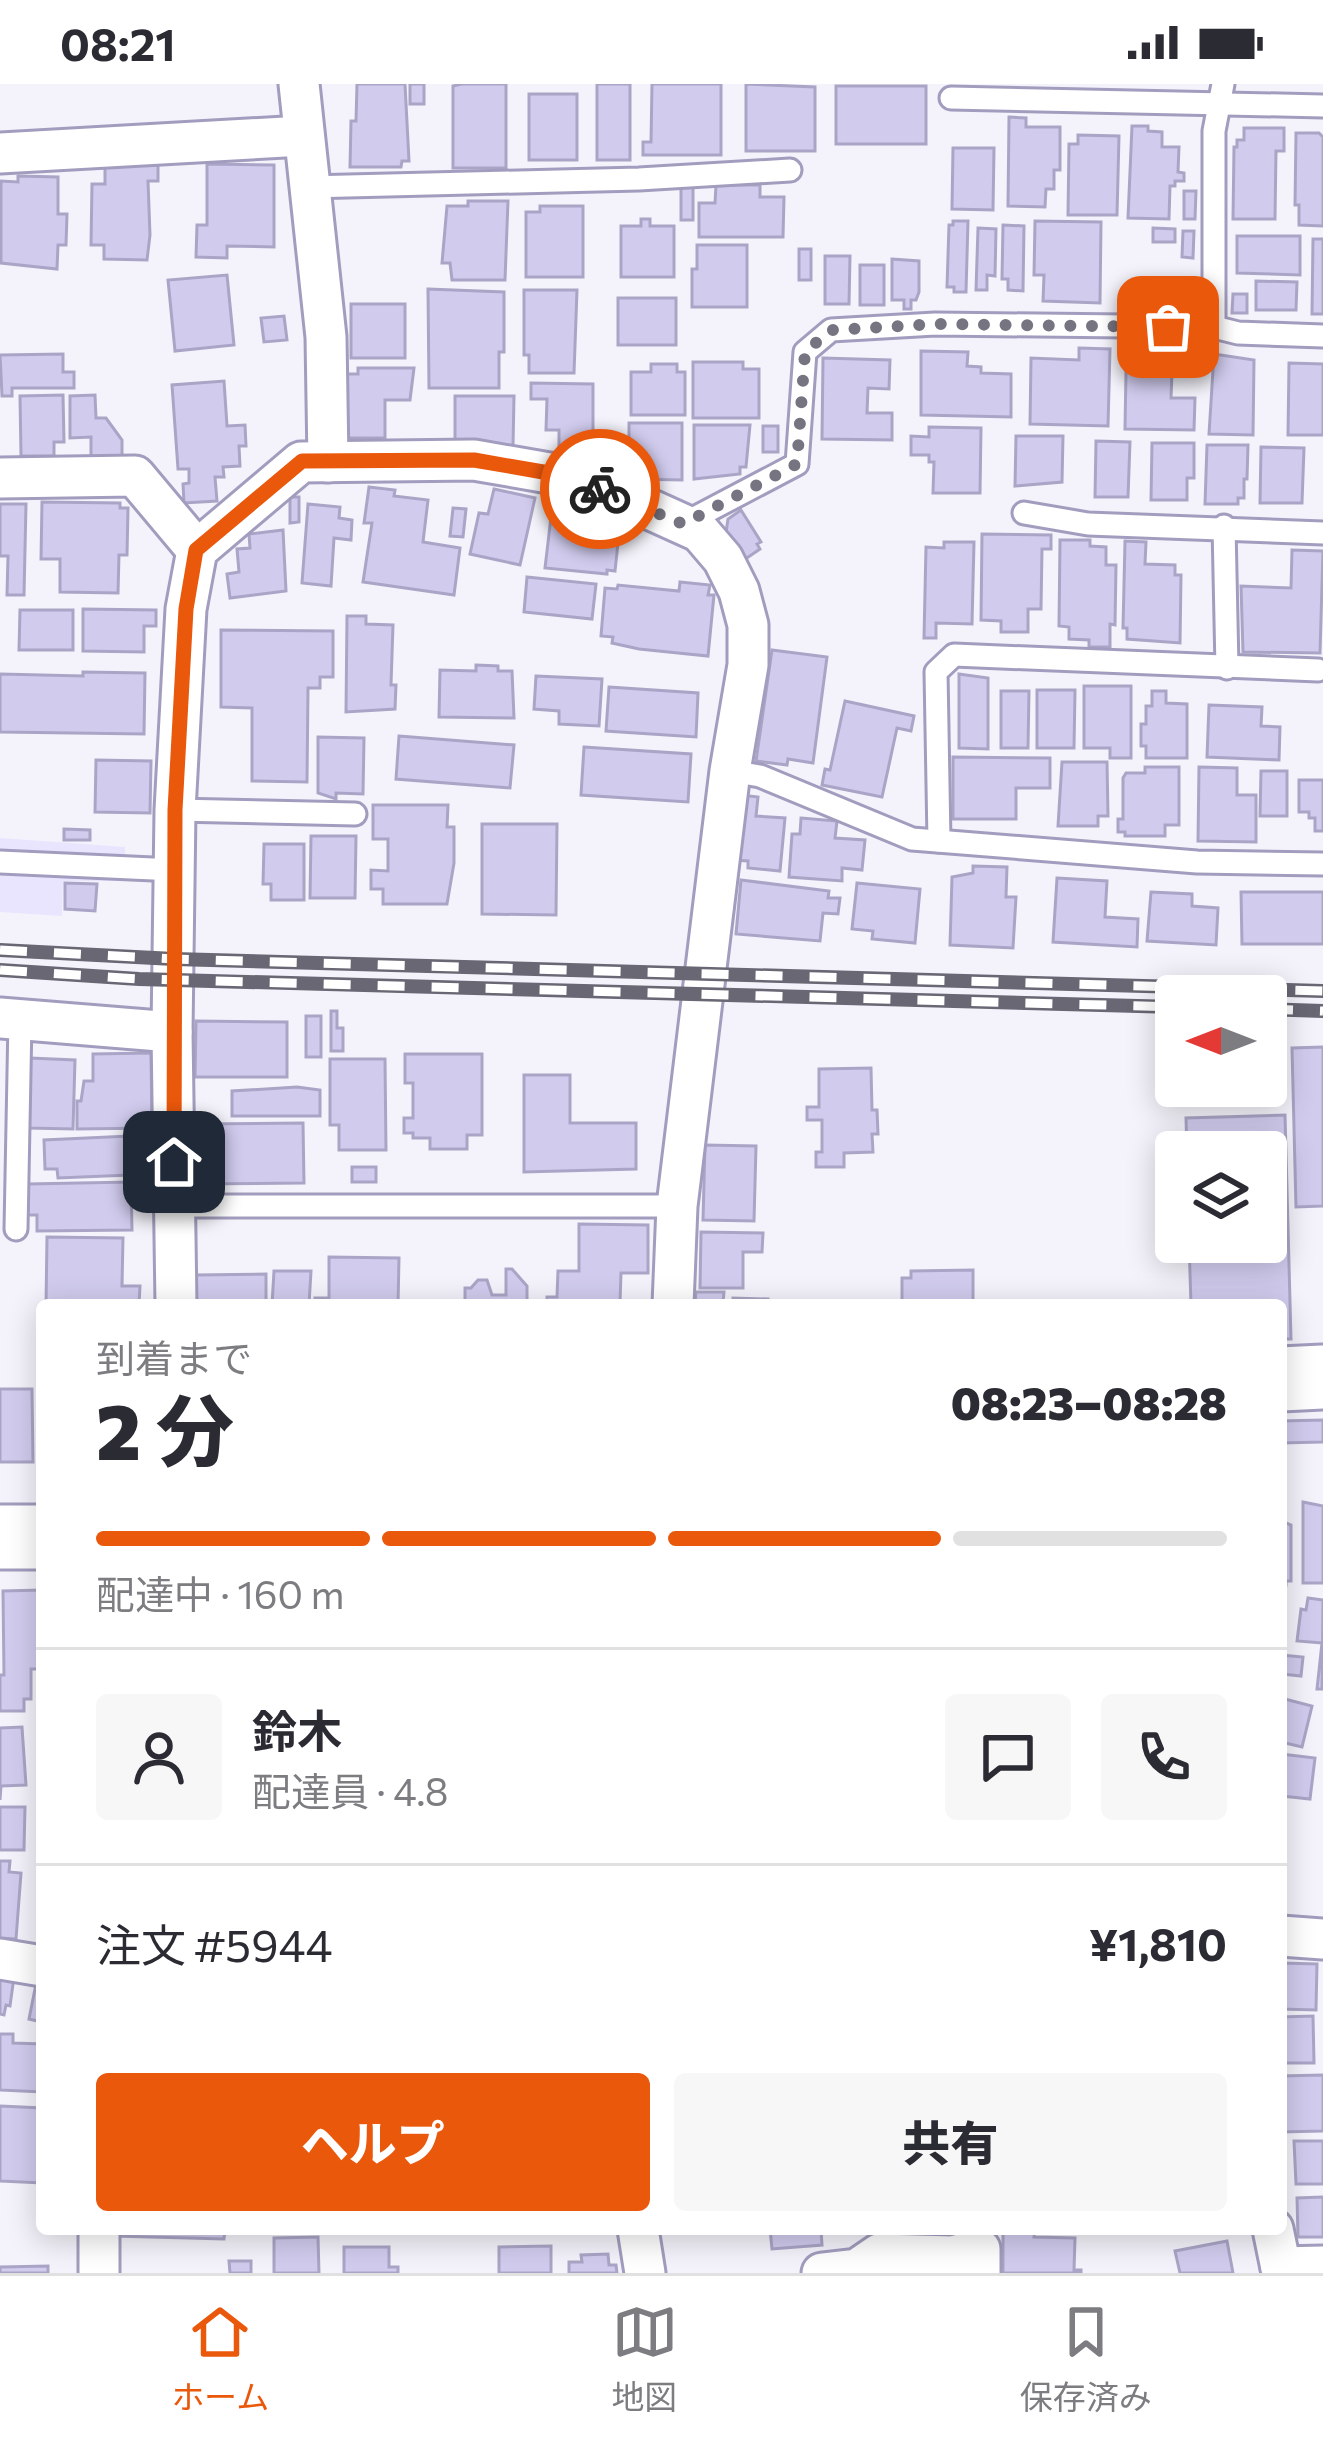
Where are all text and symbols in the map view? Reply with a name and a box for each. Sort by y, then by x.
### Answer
text: 08:21 [60,15,176,70]
pin [1117,276,1219,378]
icon: bag [1135,294,1201,360]
courier [540,429,660,549]
icon: bike [567,456,633,522]
north arrow [1155,975,1287,1107]
map controls [1155,975,1287,1263]
pin [123,1111,225,1213]
icon: home [141,1129,207,1195]
button: layers [1155,1131,1287,1263]
text: 到着まで [96,1333,252,1381]
text: 08:23–08:28 [951,1374,1227,1429]
text: 2 分 [96,1381,234,1476]
text: 配達中 · 160 m [96,1569,344,1617]
button: person [96,1694,222,1820]
button: chat [945,1694,1071,1820]
button: phone [1101,1694,1227,1820]
text: 鈴木 [252,1702,342,1757]
text: 配達員 · 4.8 [252,1766,448,1814]
text: ¥1,810 [1089,1915,1227,1970]
text: 注文 #5944 [96,1916,333,1971]
button: ヘルプ [96,2073,650,2211]
button: 共有 [674,2073,1227,2211]
tab: ホーム [171,2299,269,2419]
tab: 地図 [612,2299,678,2419]
tab: 保存済み [1020,2299,1152,2419]

